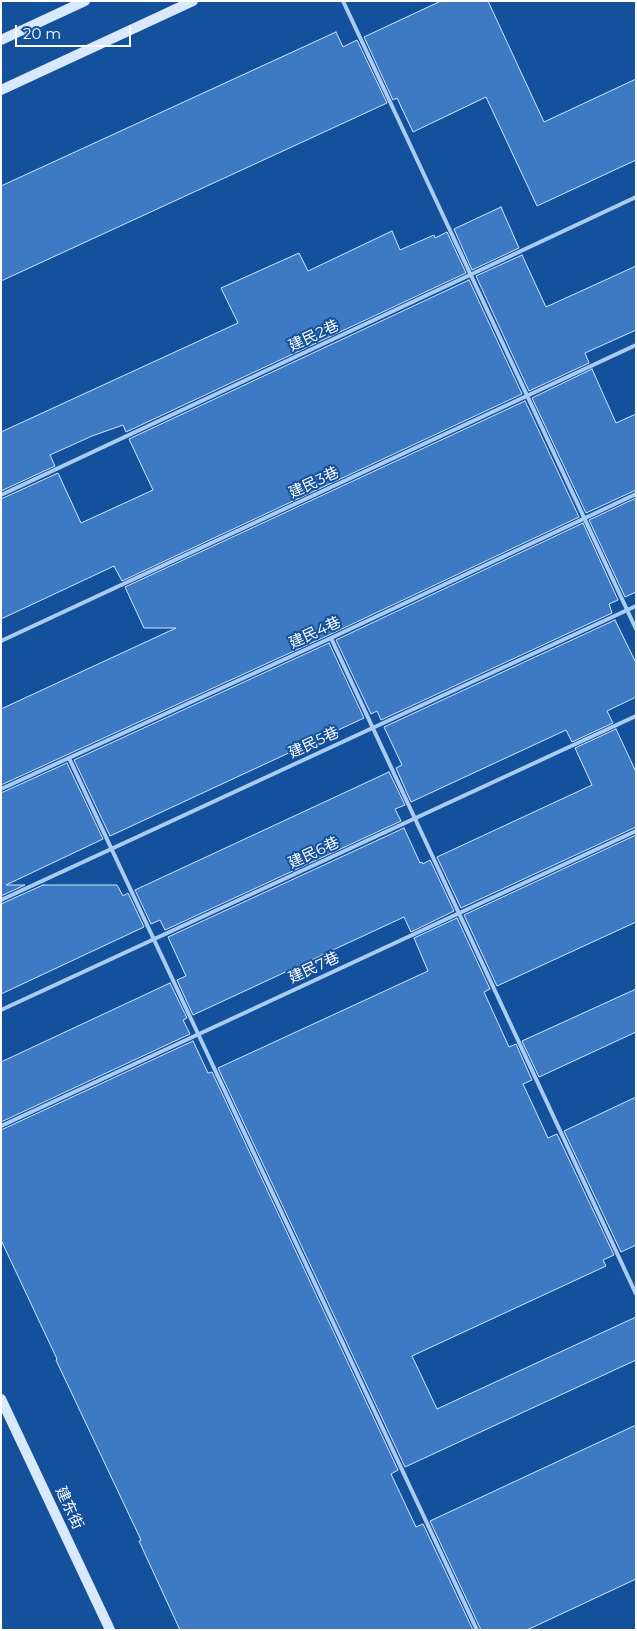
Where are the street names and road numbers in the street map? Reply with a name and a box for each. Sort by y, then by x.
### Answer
street label: 建民2巷 [286,317,342,355]
street label: 建民3巷 [286,464,342,502]
street label: 建民4巷 [286,613,344,653]
street label: 建民5巷 [286,724,342,762]
street label: 建民6巷 [286,833,342,873]
street label: 建民7巷 [286,948,342,988]
street label: 建东街 [51,1484,87,1532]

